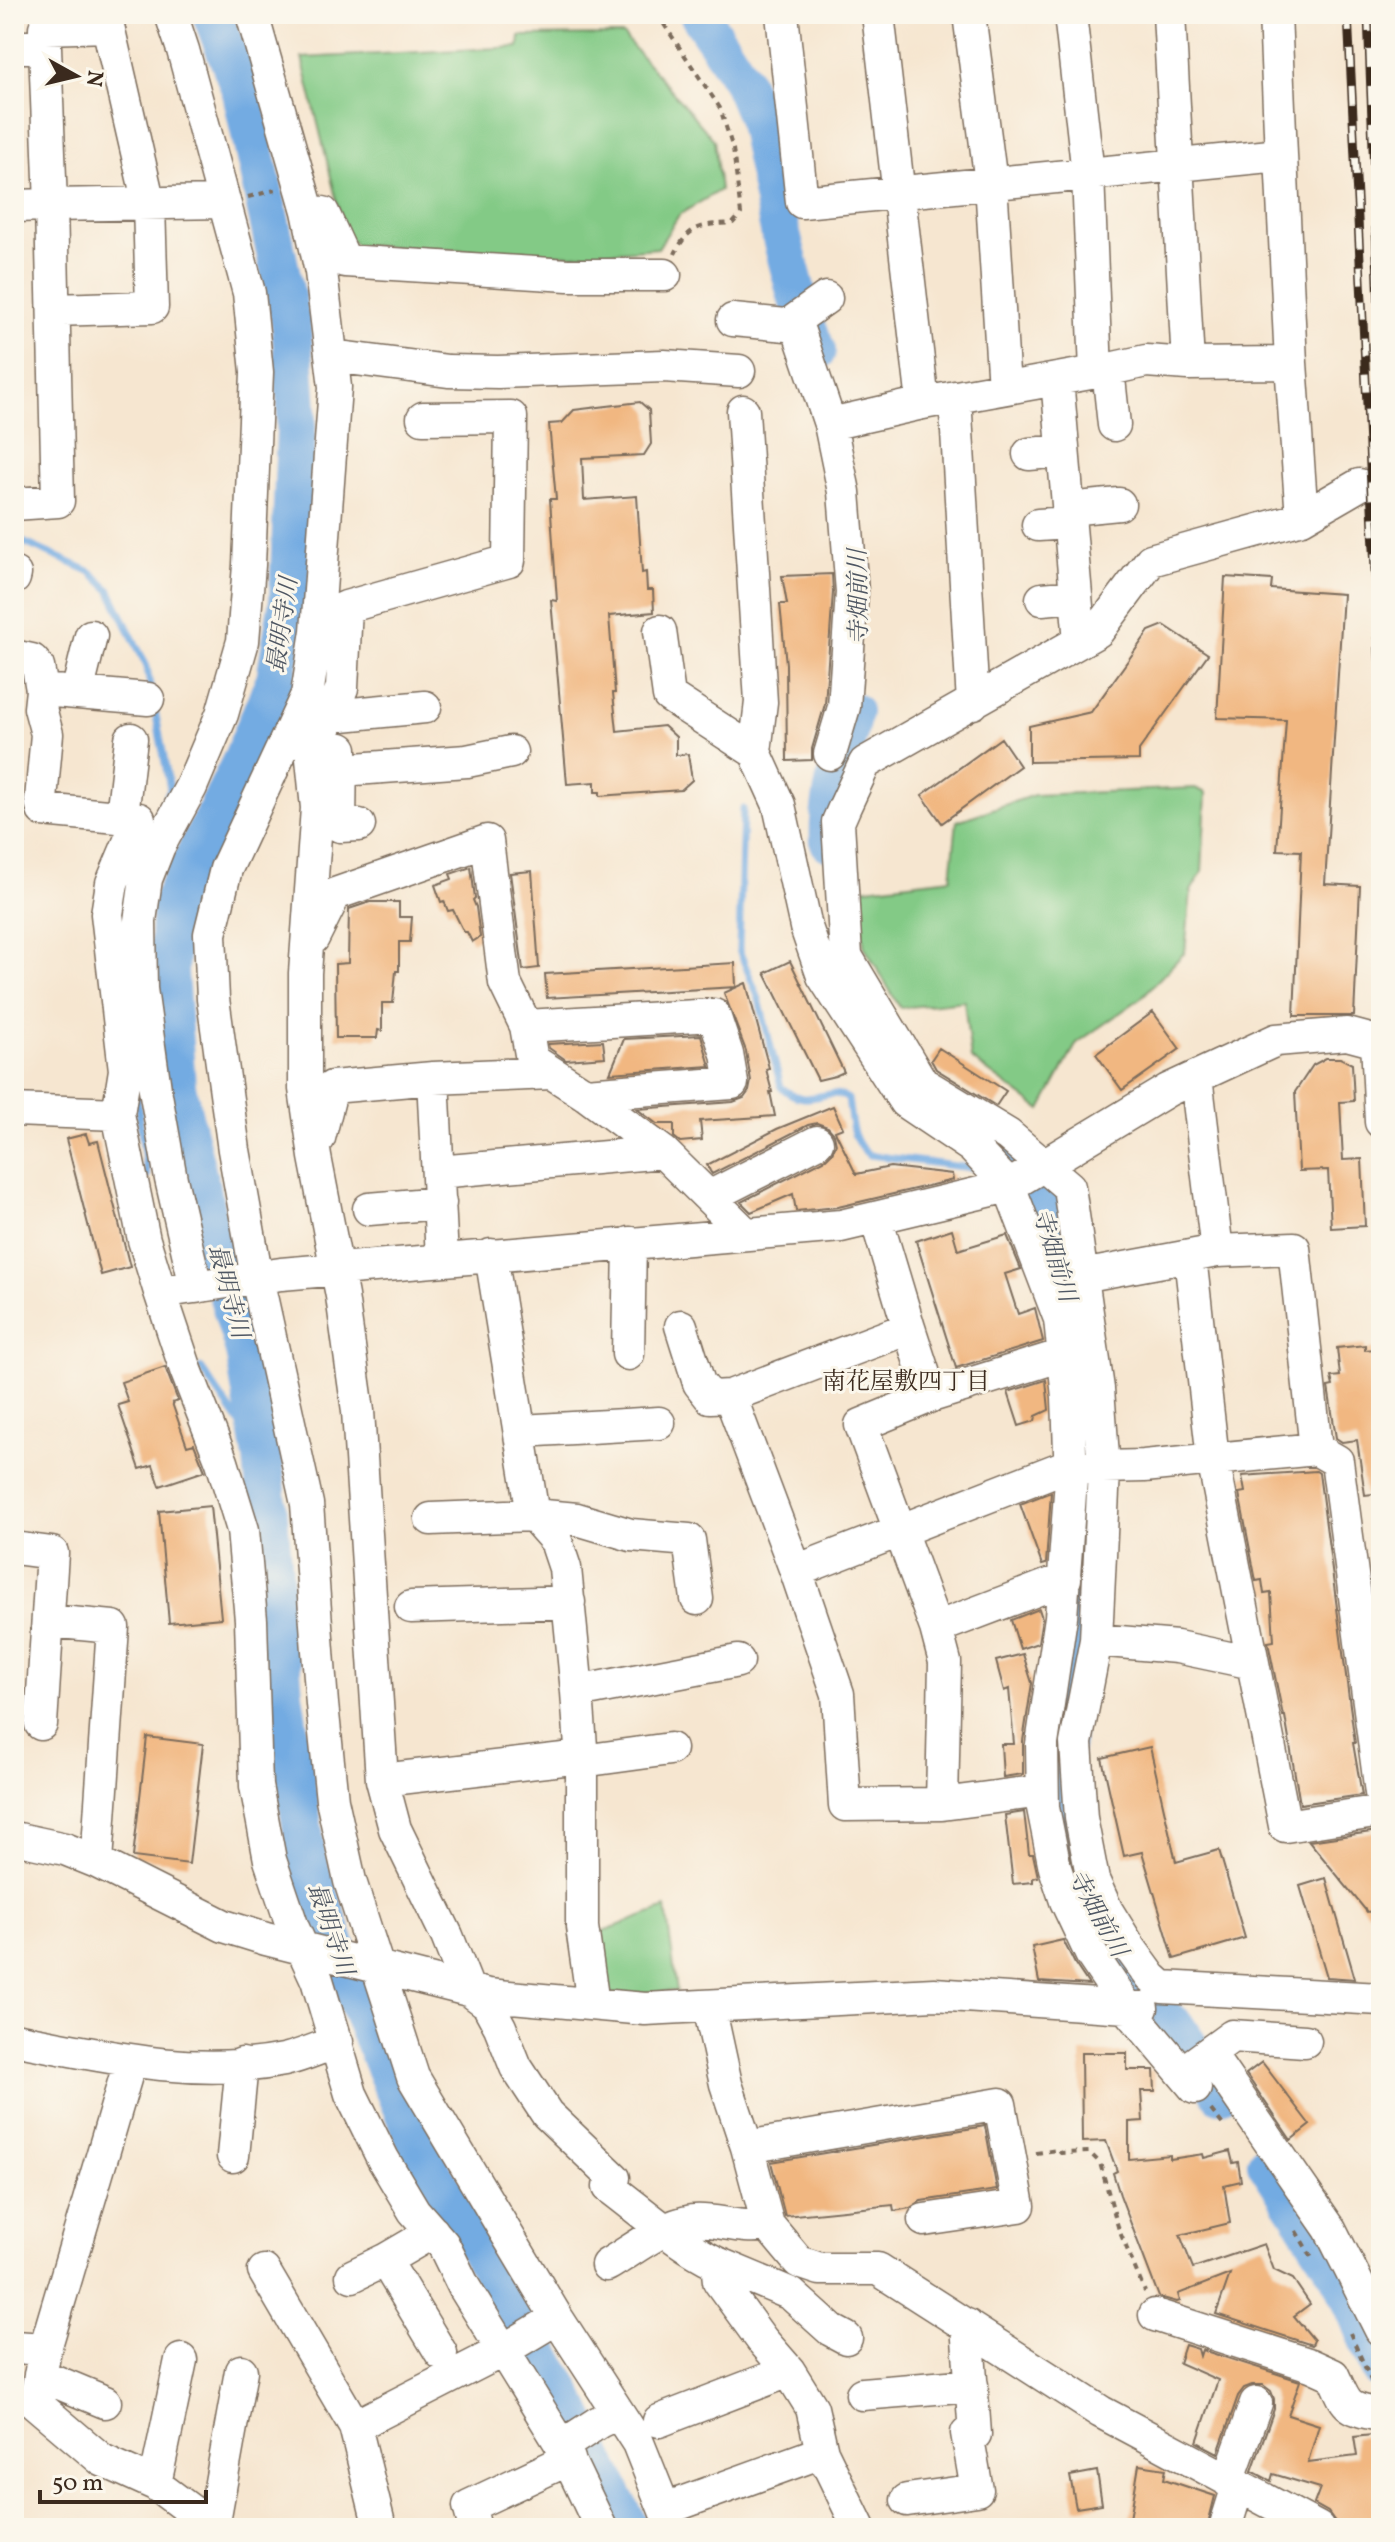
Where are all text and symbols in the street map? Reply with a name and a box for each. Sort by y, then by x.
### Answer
north arrow [36,36,116,116]
text: N [77,68,110,89]
water label: 寺畑前川 [842,546,878,645]
water label: 最明寺川 [260,572,308,675]
water label: 寺畑前川 [1023,1205,1084,1309]
water label: 最明寺川 [198,1241,257,1345]
district label: 南花屋敷四丁目 [822,1366,990,1400]
water label: 寺畑前川 [1058,1864,1136,1967]
water label: 最明寺川 [297,1879,362,1983]
scale bar [40,2454,206,2504]
text: 50 m [52,2467,104,2501]

